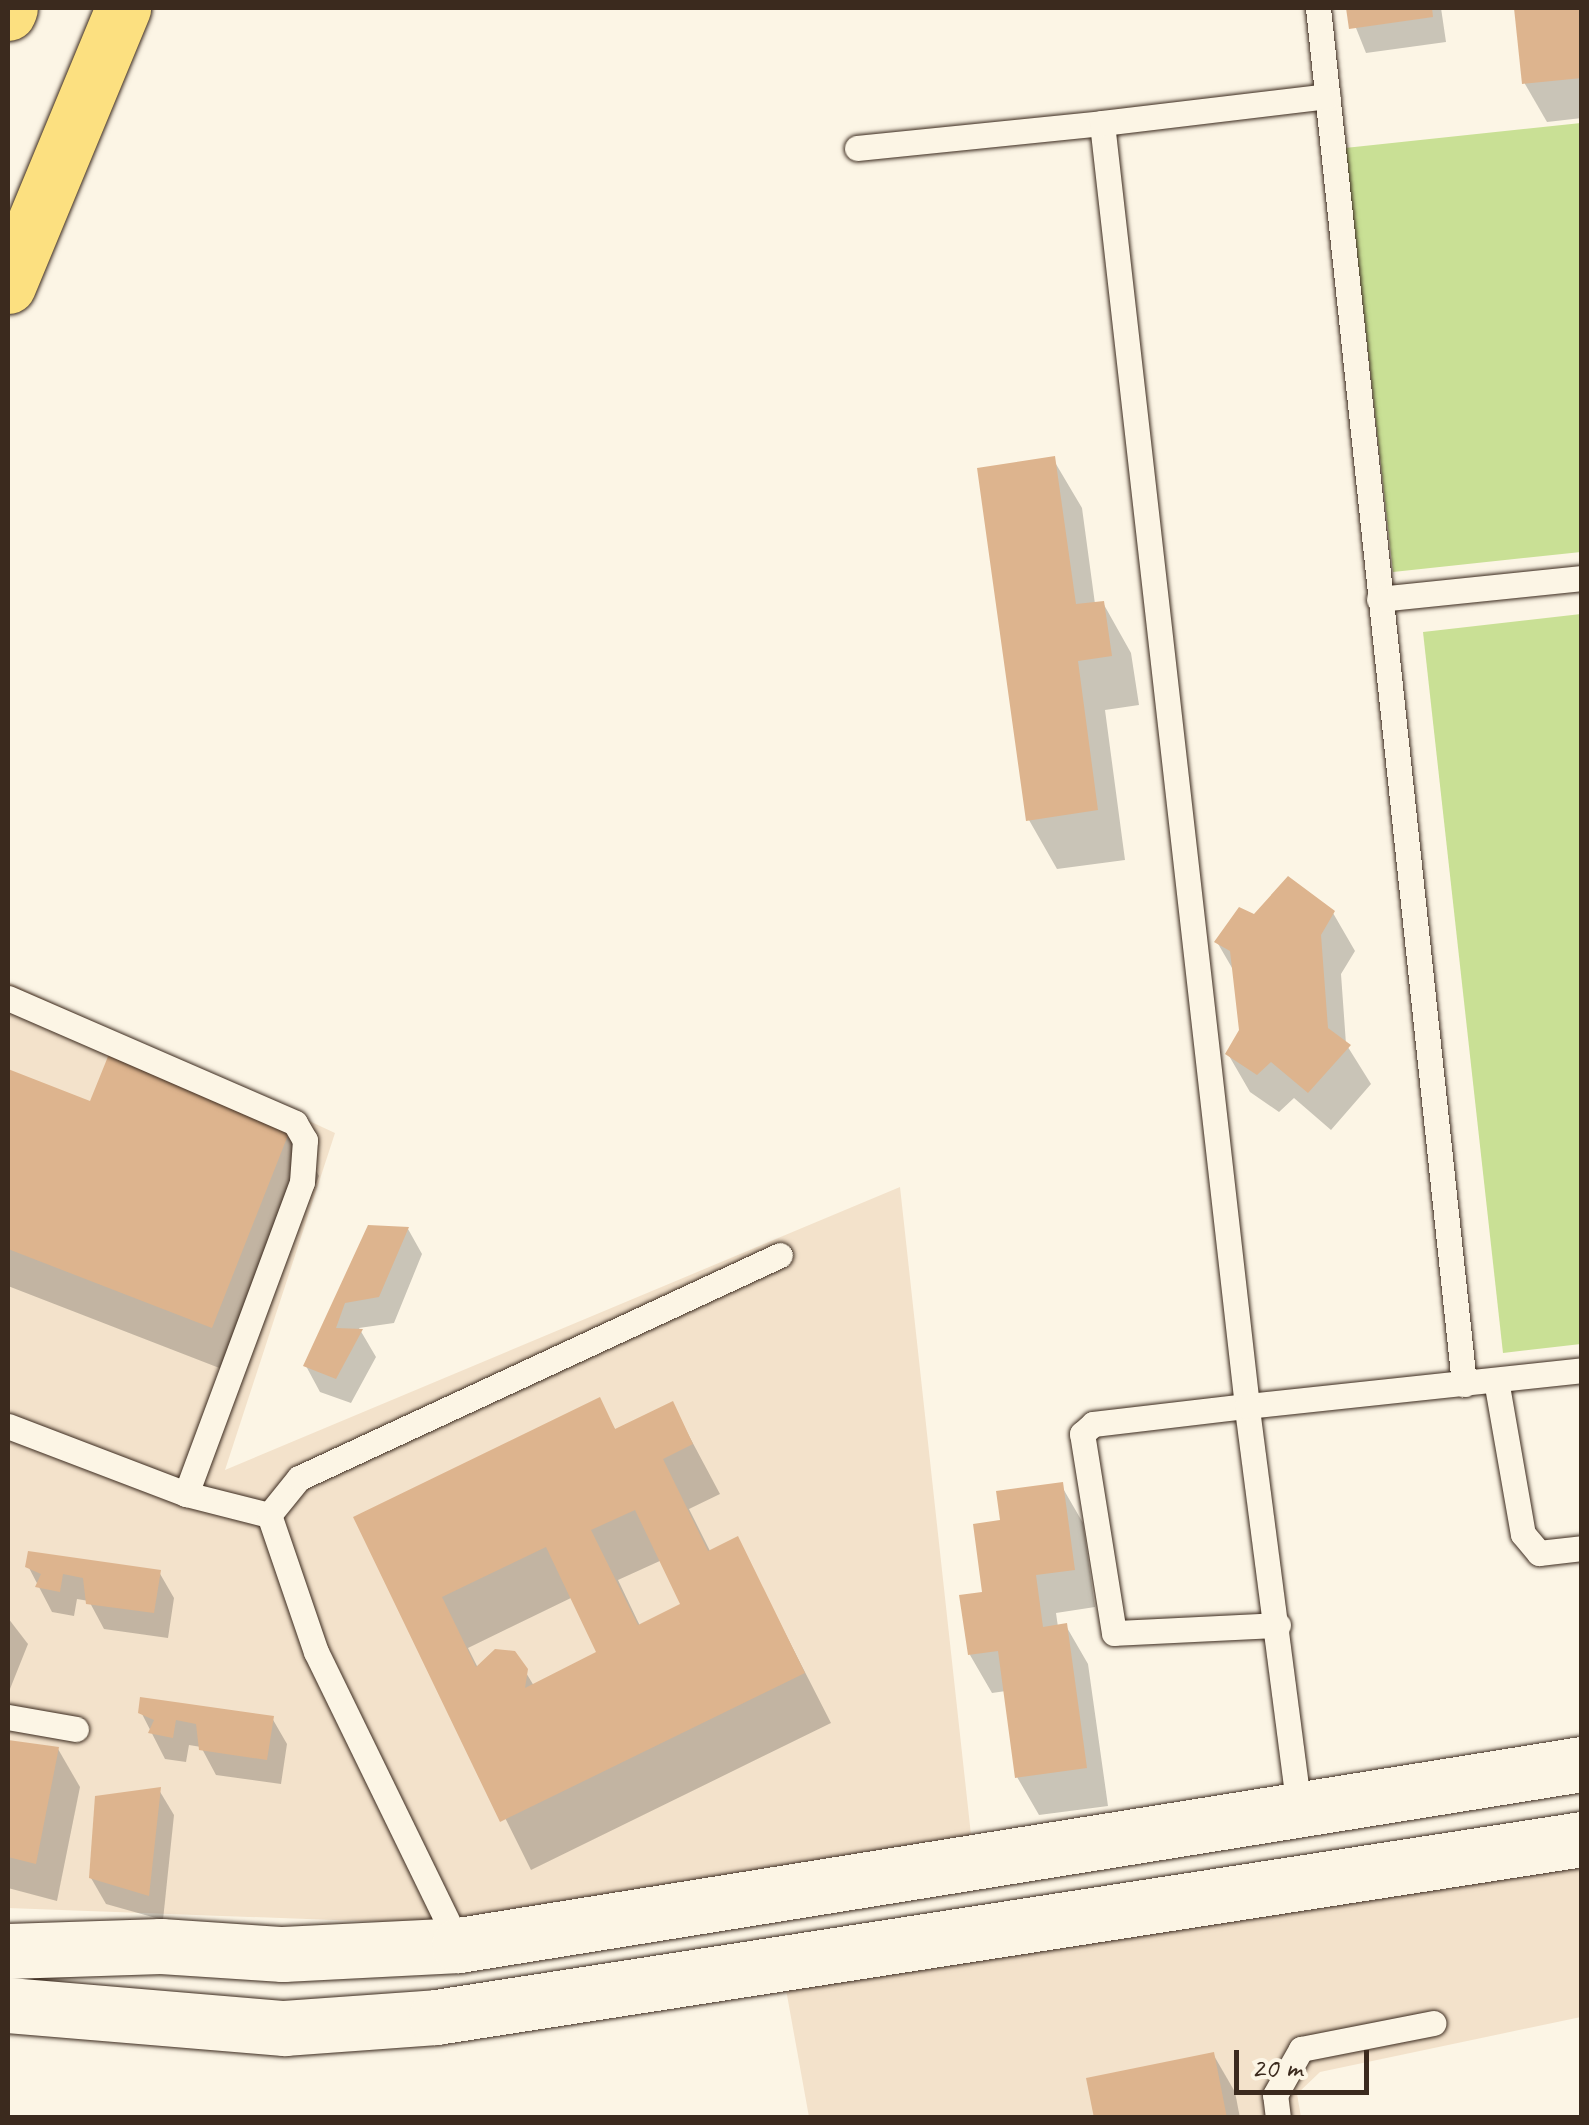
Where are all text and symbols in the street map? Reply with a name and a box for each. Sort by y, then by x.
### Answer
scale bar [1239,2030,1374,2092]
text: 20 m [1251,2048,1302,2086]

